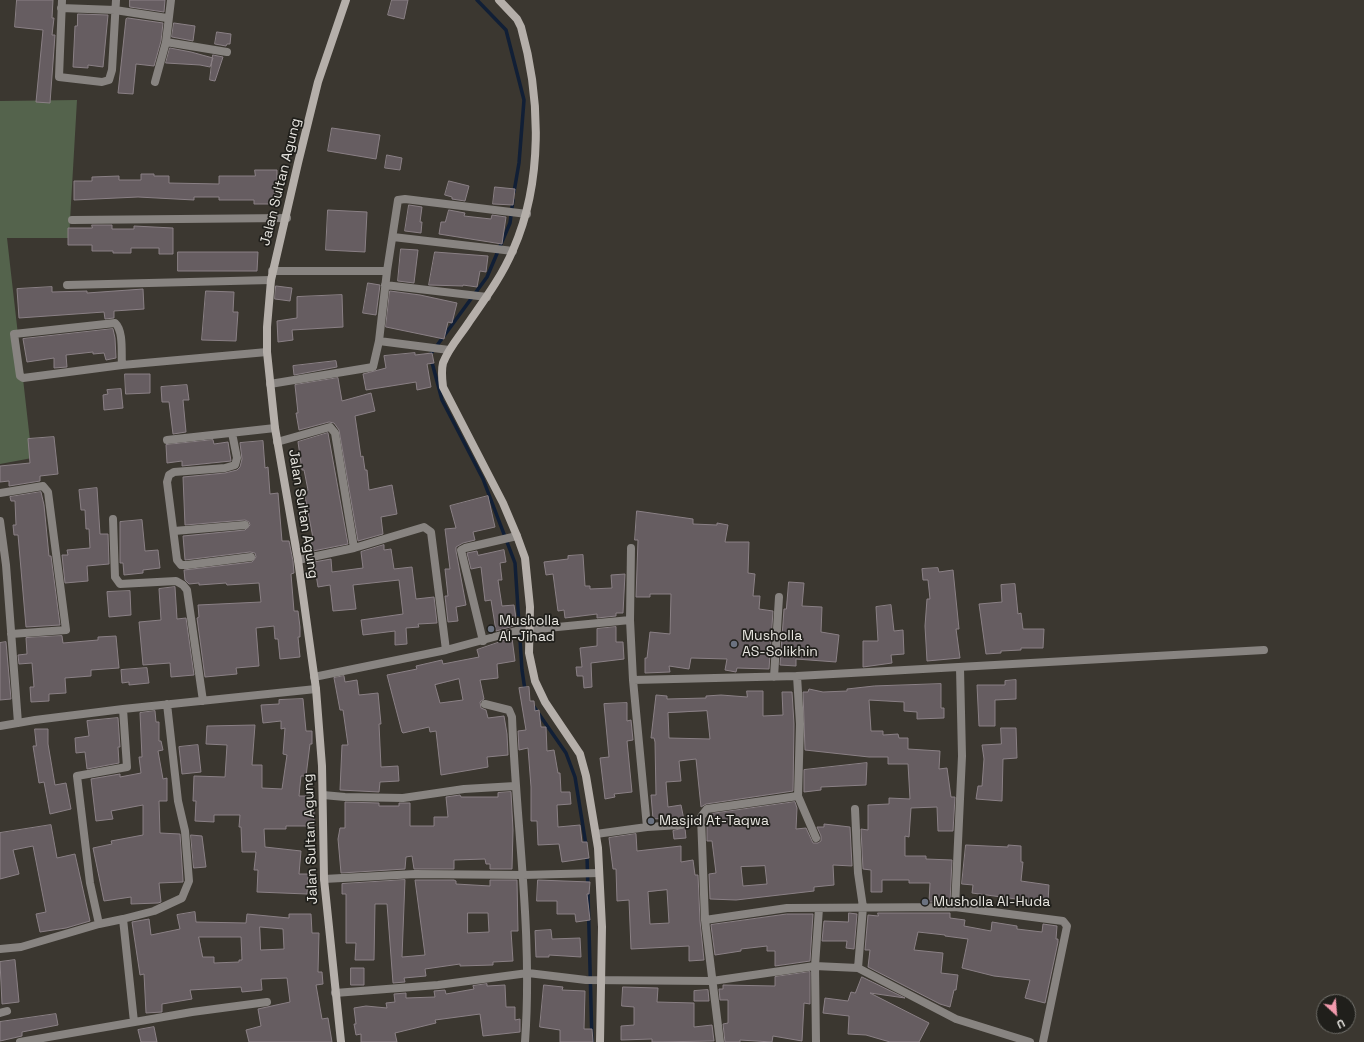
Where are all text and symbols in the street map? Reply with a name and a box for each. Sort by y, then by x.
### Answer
street label: Jalan Sultan Agung [257,116,305,248]
street label: Jalan Sultan Agung [284,448,322,580]
place label: Musholla Al-Jihad [499,613,559,646]
marker: Musholla Al-Jihad [486,624,496,634]
place label: Musholla AS-Solikhin [742,628,818,660]
marker: Musholla AS-Solikhin [729,639,739,649]
street label: Jalan Sultan Agung [300,773,322,905]
place label: Masjid At-Taqwa [659,813,769,829]
marker: Masjid At-Taqwa [646,816,656,826]
place label: Musholla Al-Huda [933,894,1050,910]
marker: Musholla Al-Huda [920,897,930,907]
north arrow [1316,994,1356,1034]
text: U [1334,1016,1347,1032]

